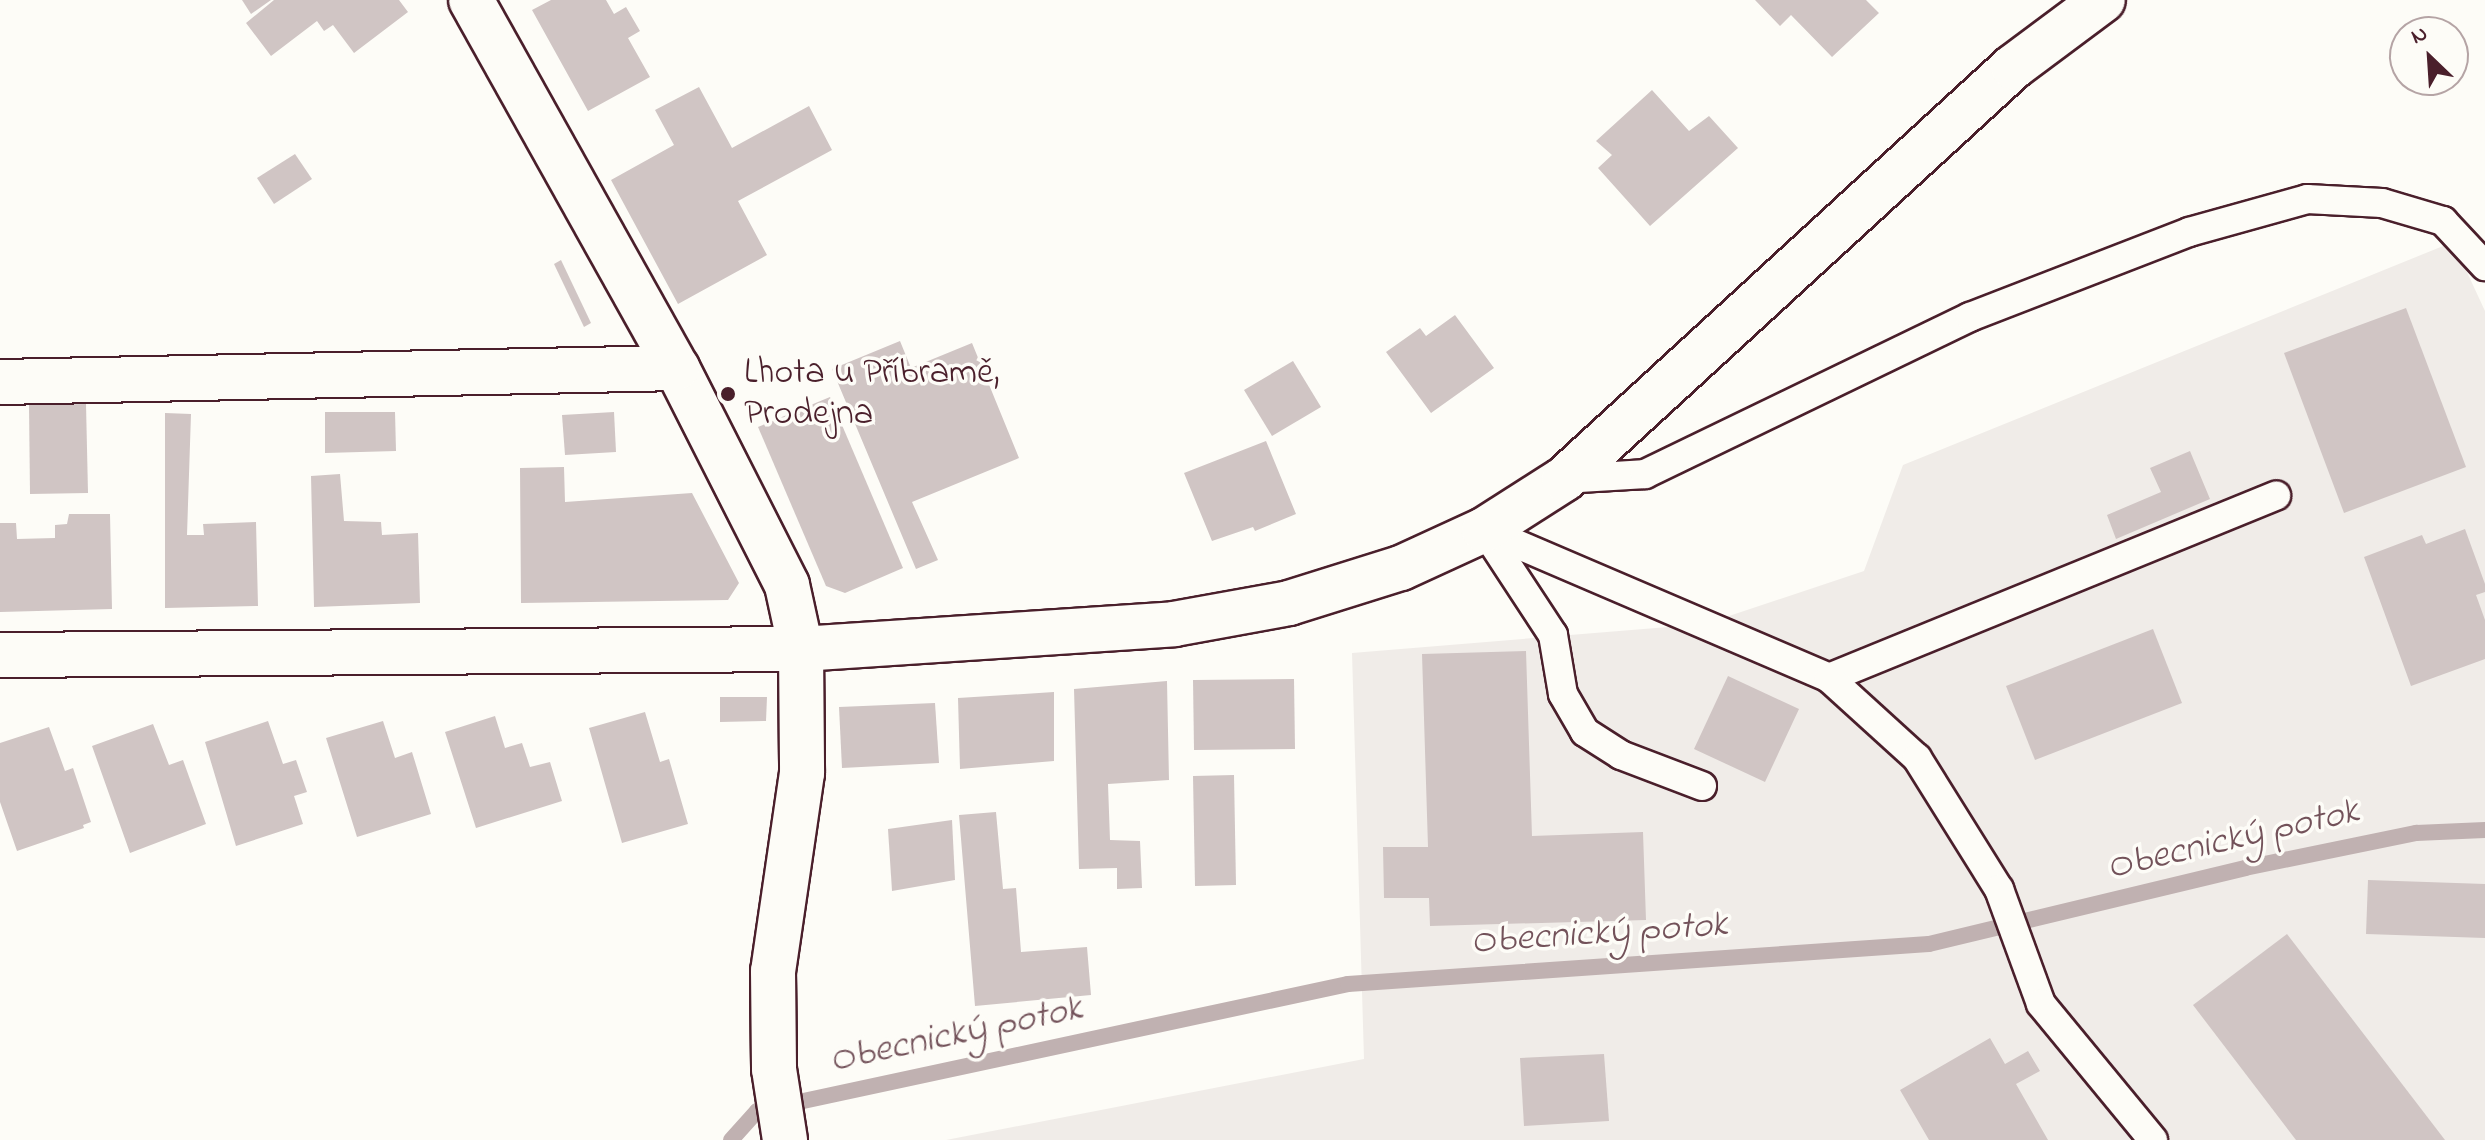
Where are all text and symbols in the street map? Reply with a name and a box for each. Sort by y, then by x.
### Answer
north arrow [2389,16,2469,96]
text: N [2406,18,2433,54]
place label: Lhota u Příbramě, Prodejna [744,351,999,436]
marker: Lhota u Příbramě, Prodejna [719,385,737,403]
water label: Obecnický potok [2103,790,2363,892]
water label: Obecnický potok [1469,903,1729,967]
water label: Obecnický potok [826,987,1086,1085]

